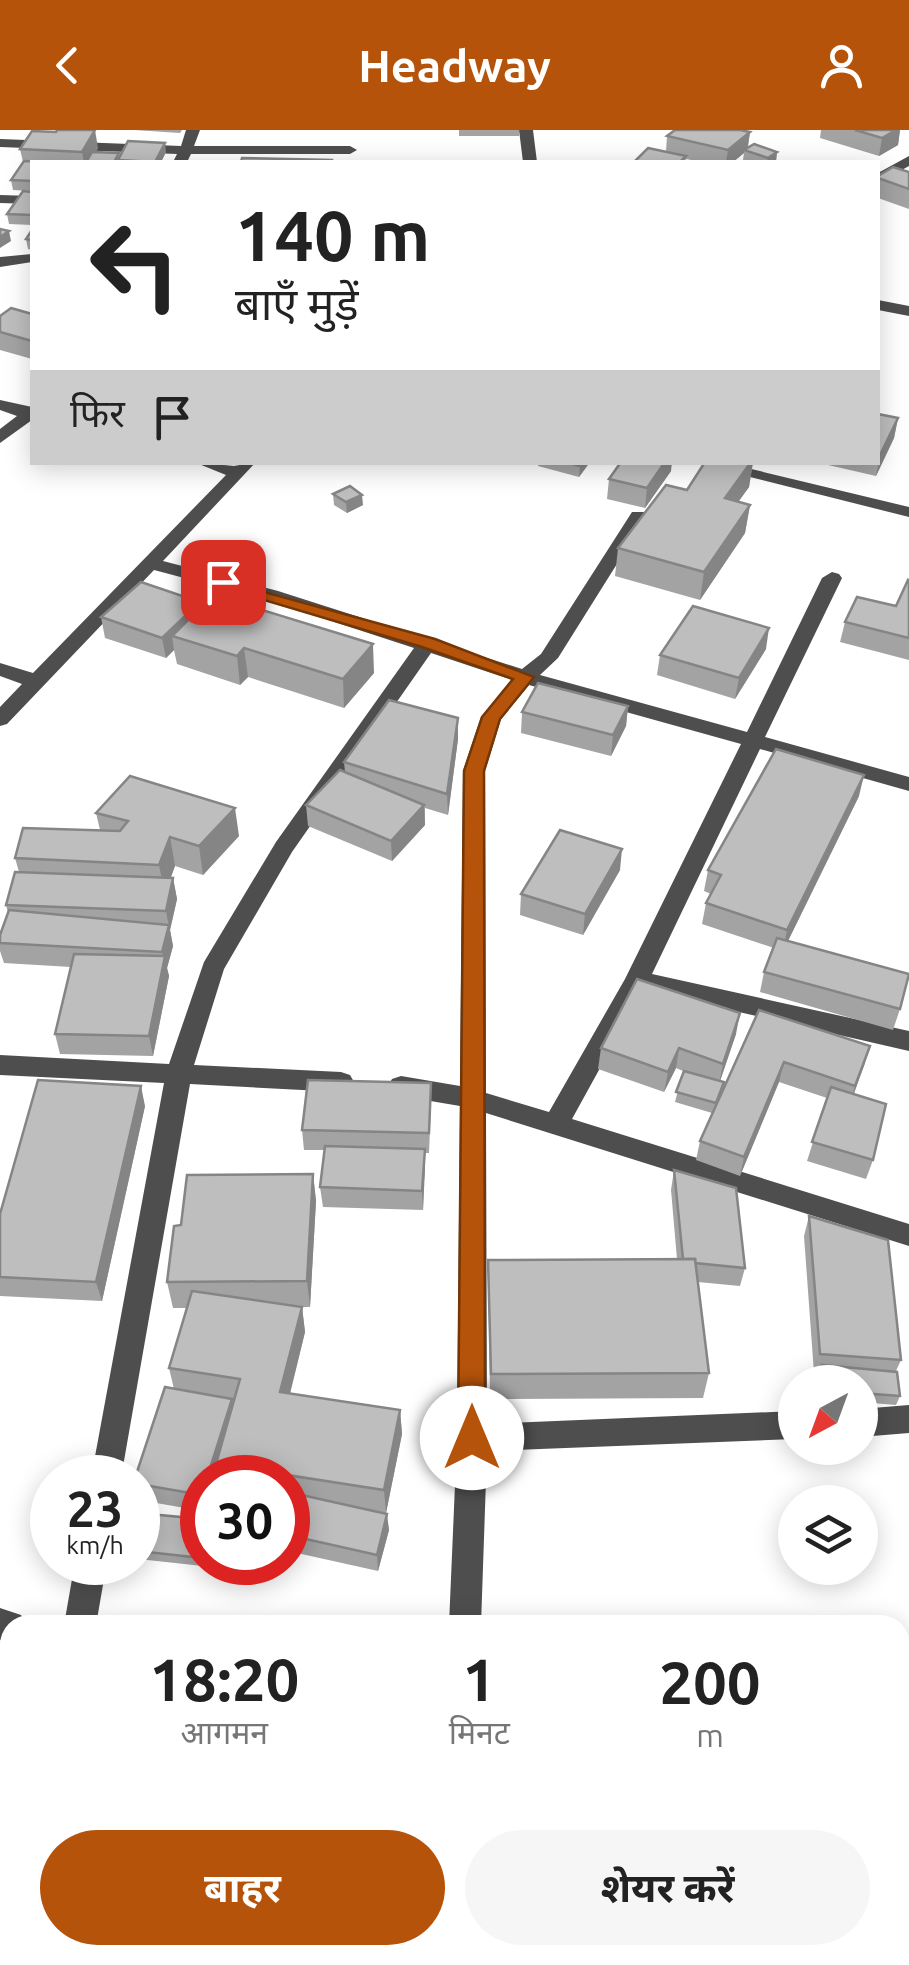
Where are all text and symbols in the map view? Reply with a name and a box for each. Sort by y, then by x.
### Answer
icon: back [40,38,95,93]
icon: person [814,38,869,93]
text: Headway [358,40,551,91]
text: 140 m [235,196,430,274]
icon: left [70,200,200,330]
text: बाएँ मुड़ें [235,278,359,329]
icon: arrive [145,390,200,445]
text: फिर [70,392,125,434]
pin [181,540,266,625]
icon: arrive [196,555,251,610]
north arrow [778,1365,878,1465]
map controls [778,1365,878,1585]
position arrow [420,1386,524,1490]
speed limit sign: 30 [180,1455,310,1585]
text: 23 [67,1480,123,1536]
button: layers [778,1485,878,1585]
text: km/h [66,1531,124,1559]
text: 18:20 [149,1645,299,1712]
text: 1 [462,1645,496,1712]
text: 200 [659,1648,761,1715]
text: आगमन [181,1714,268,1750]
text: मिनट [449,1714,510,1750]
text: m [696,1717,724,1753]
button: बाहर [40,1830,445,1945]
button: शेयर करें [465,1830,870,1945]

